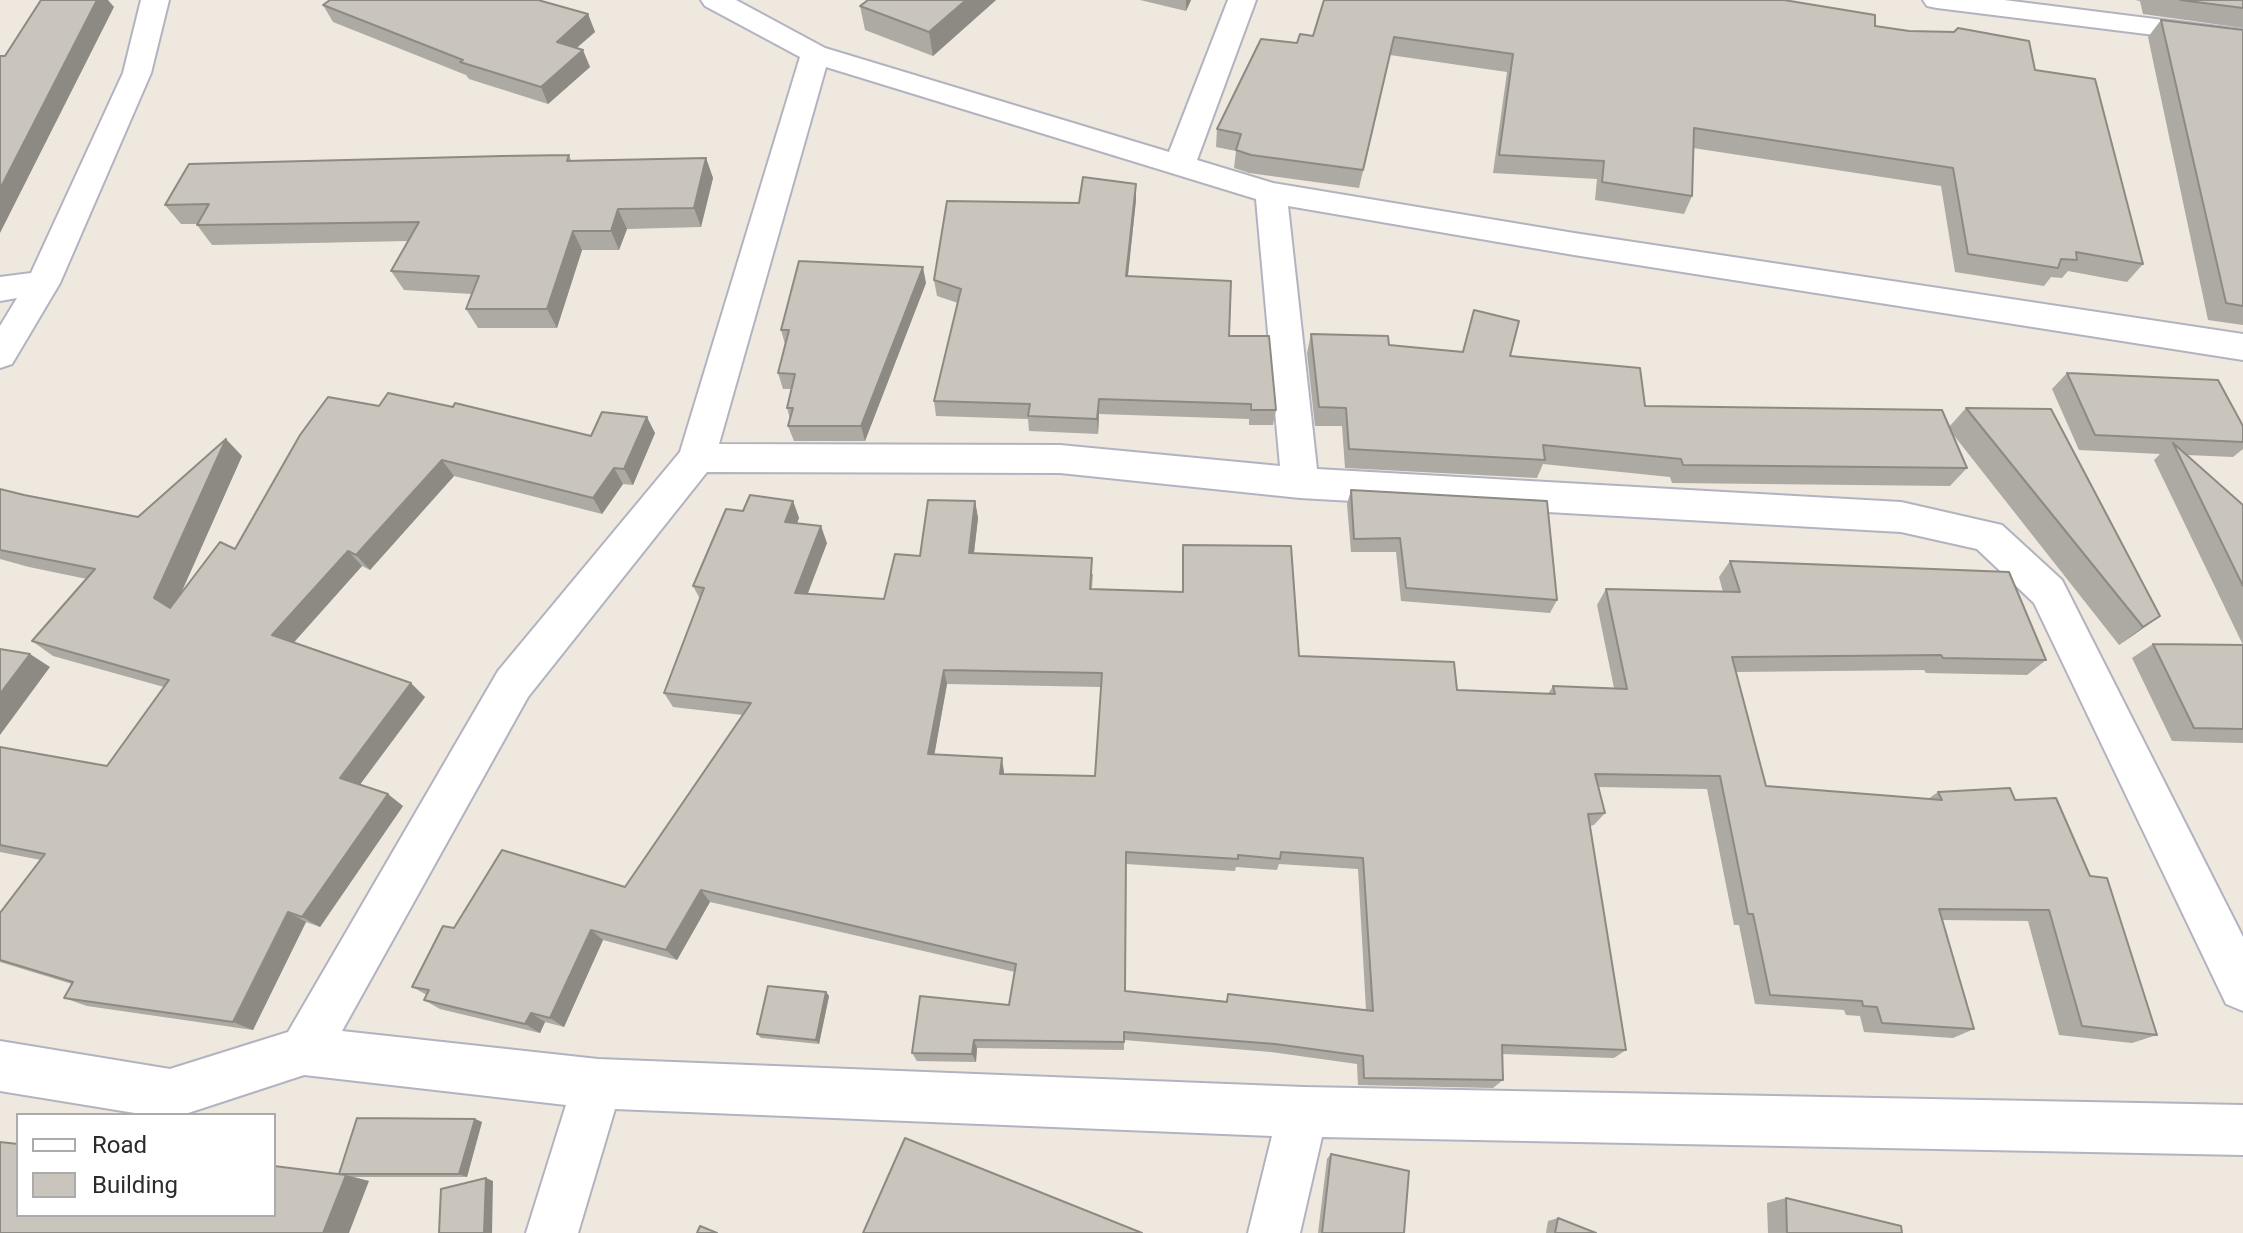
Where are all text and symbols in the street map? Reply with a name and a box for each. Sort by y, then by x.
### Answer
legend [16,1113,276,1217]
text: Road [92,1131,147,1159]
text: Building [92,1171,178,1199]

